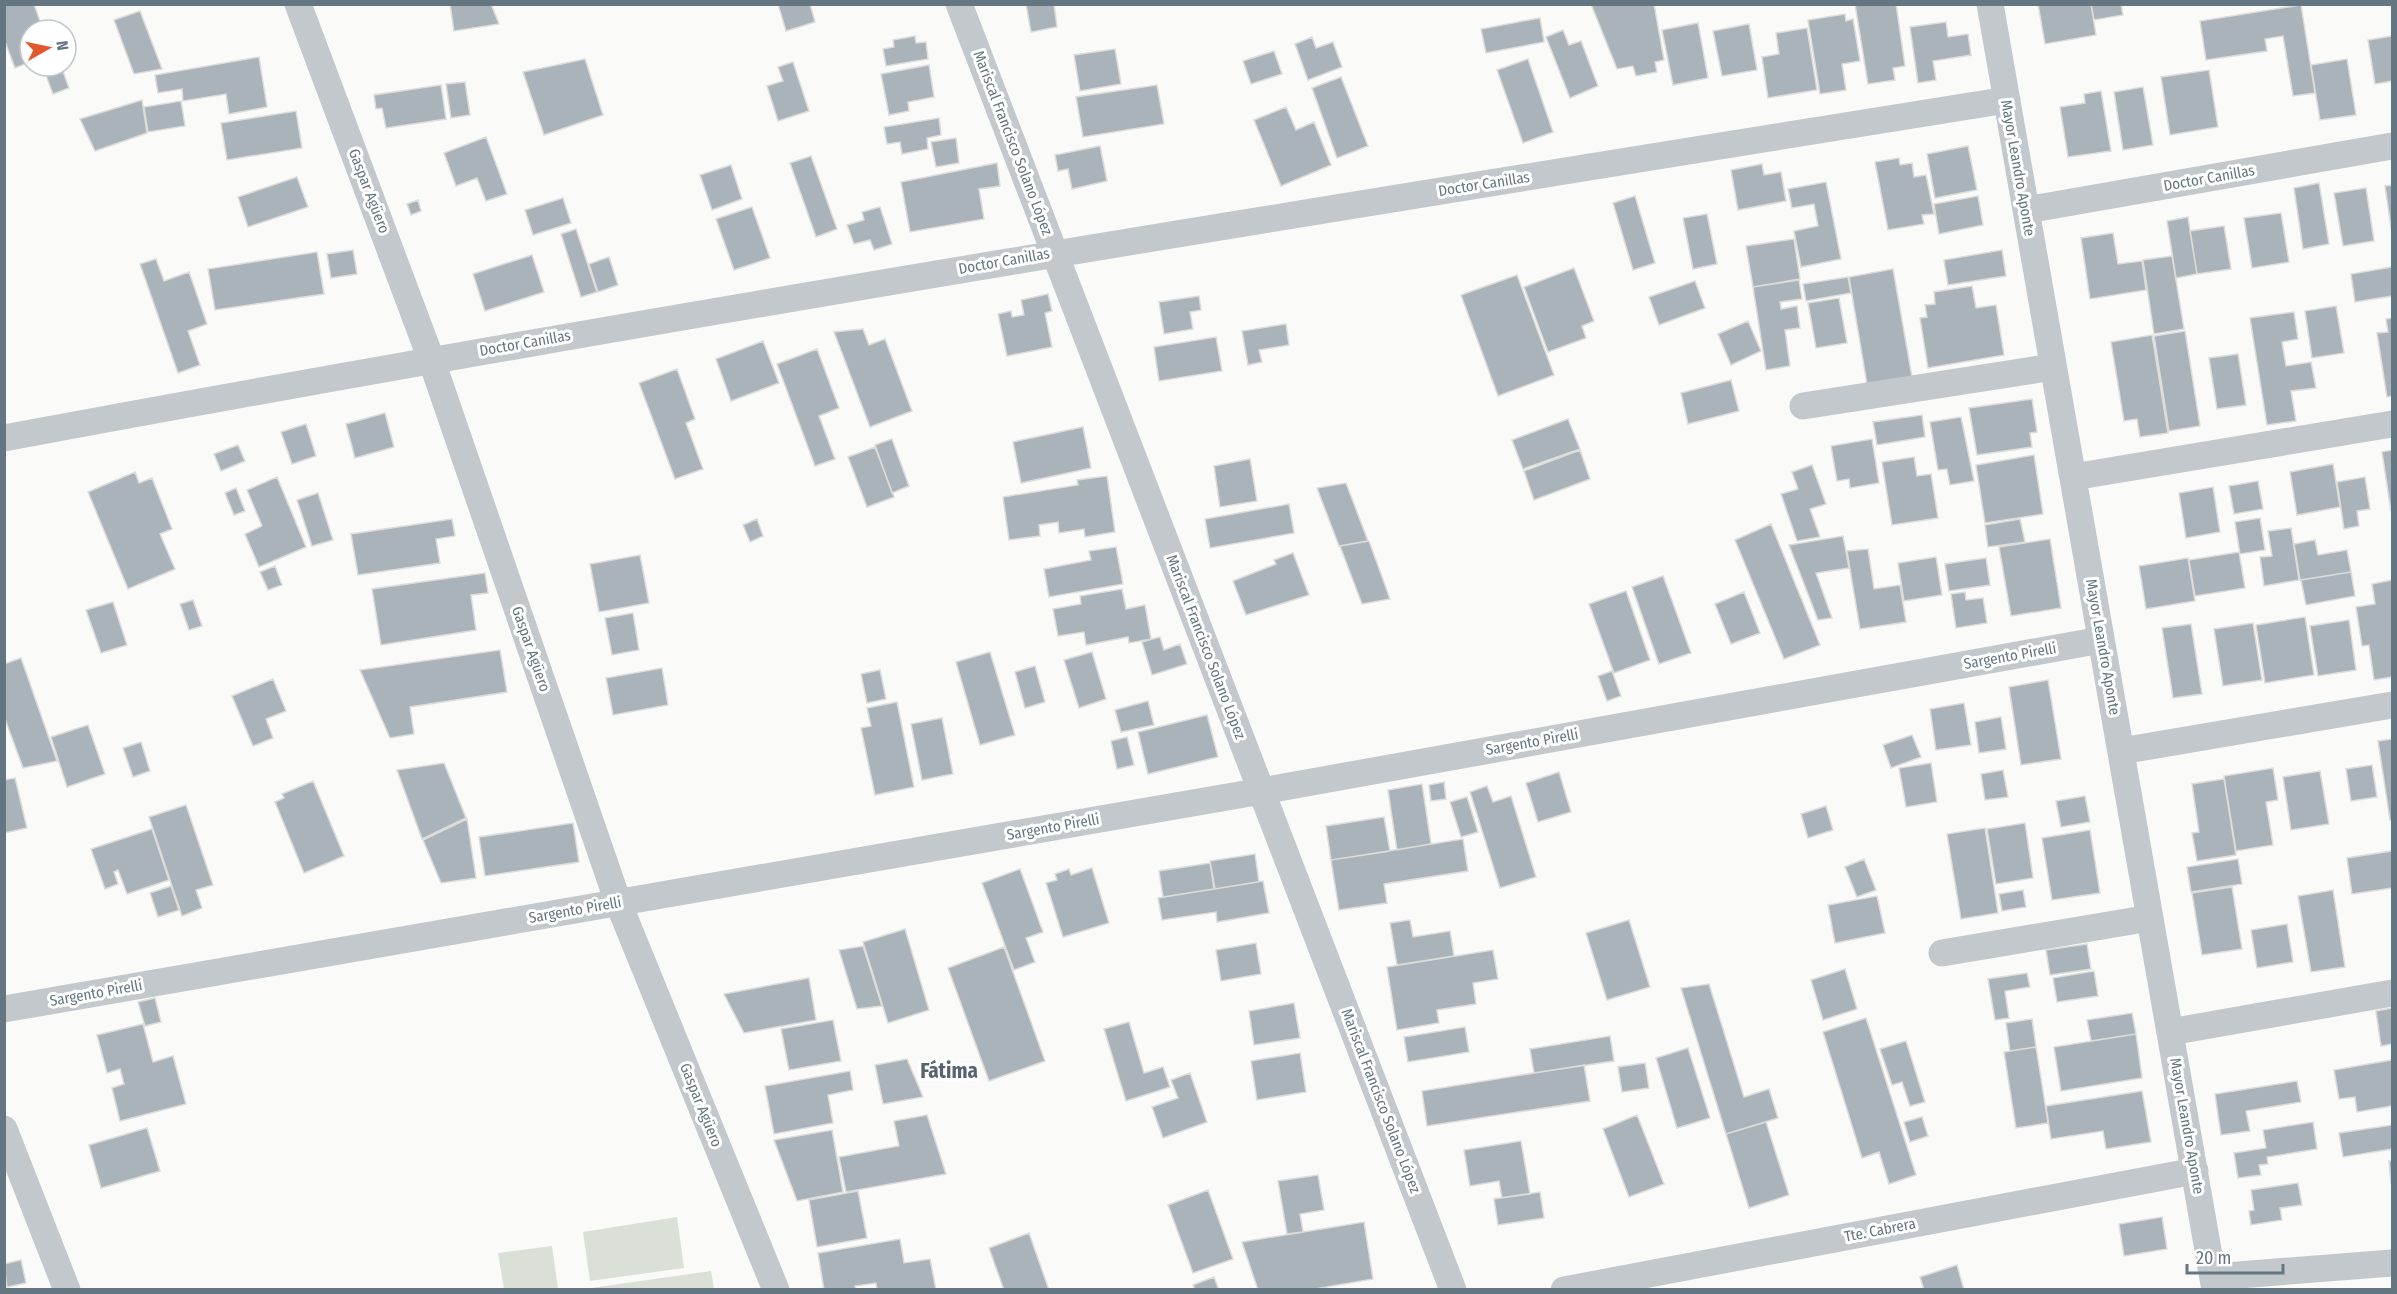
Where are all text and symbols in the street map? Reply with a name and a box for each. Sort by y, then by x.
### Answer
north arrow [18,18,78,78]
text: N [52,40,72,52]
street label: Mariscal Francisco Solano López [969,48,1057,238]
street label: Mayor Leandro Aponte [1997,99,2039,237]
street label: Gaspar Agüero [345,146,393,236]
street label: Doctor Canillas [2162,161,2256,195]
street label: Doctor Canillas [1437,168,1531,200]
street label: Doctor Canillas [957,244,1051,278]
street label: Doctor Canillas [478,326,572,360]
street label: Mariscal Francisco Solano López [1162,552,1250,742]
street label: Mayor Leandro Aponte [2082,578,2124,716]
street label: Gaspar Agüero [508,604,554,694]
street label: Sargento Pirelli [1962,639,2058,673]
street label: Sargento Pirelli [1484,725,1580,759]
street label: Sargento Pirelli [1005,810,1101,844]
street label: Sargento Pirelli [527,893,623,927]
street label: Sargento Pirelli [48,976,144,1010]
street label: Mariscal Francisco Solano López [1337,1006,1425,1196]
street label: Mayor Leandro Aponte [2166,1057,2208,1195]
district label: Fátima [920,1058,978,1084]
street label: Gaspar Agüero [676,1060,726,1150]
street label: Tte. Cabrera [1843,1214,1917,1246]
scale bar [2187,1237,2283,1275]
text: 20 m [2196,1247,2231,1269]

